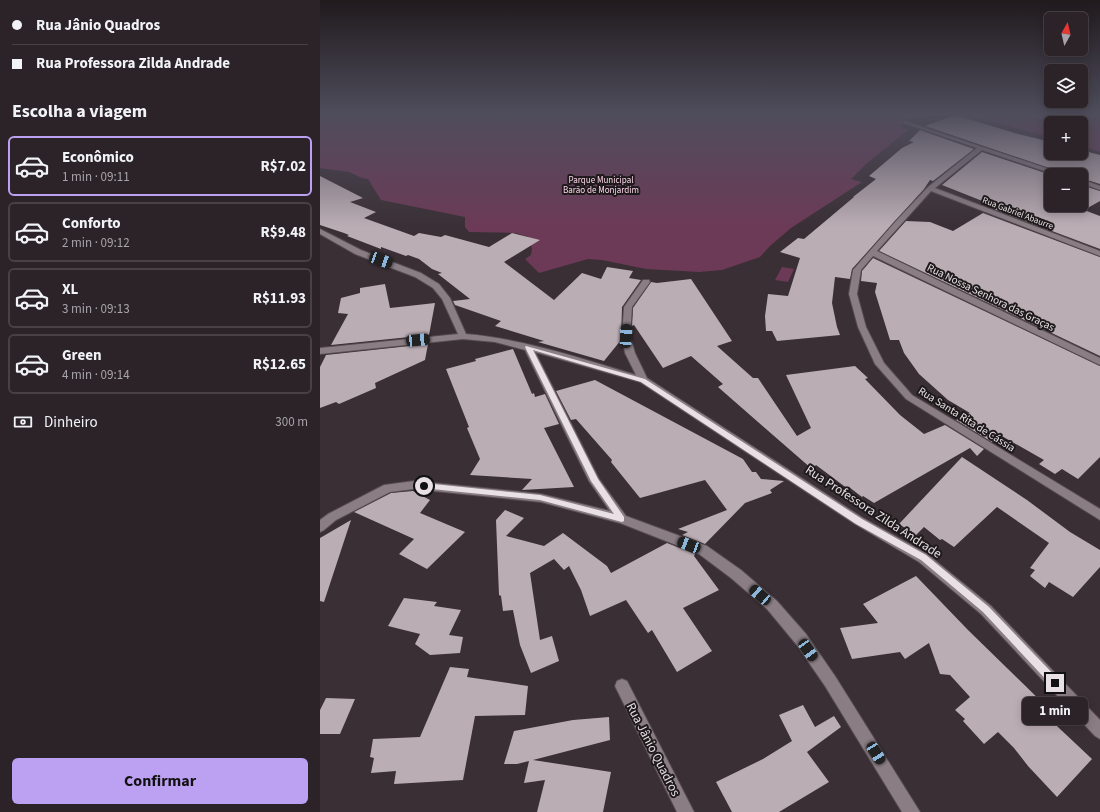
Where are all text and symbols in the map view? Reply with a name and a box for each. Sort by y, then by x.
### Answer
north arrow [1044,12,1088,56]
map controls [1044,12,1088,212]
text: Rua Jânio Quadros [36,15,160,36]
text: Rua Professora Zilda Andrade [36,53,230,74]
button: layers [1044,64,1088,108]
text: Escolha a viagem [12,99,147,124]
button: + [1044,116,1088,160]
text: Econômico [62,147,134,168]
icon: car [14,148,50,184]
text: R$7.02 [261,156,306,177]
text: 1 min · 09:11 [62,168,130,186]
button: − [1044,168,1088,212]
park label: Parque Municipal Barão de Monjardim [563,174,639,197]
street label: Rua Gabriel Abaurre [980,194,1056,233]
text: Conforto [62,213,121,234]
icon: car [14,214,50,250]
text: R$9.48 [261,222,306,243]
text: 2 min · 09:12 [62,234,130,252]
car [368,250,394,270]
street label: Rua Nossa Senhora das Graças [925,260,1057,335]
text: XL [62,279,78,300]
icon: car [14,280,50,316]
text: R$11.93 [253,288,306,309]
text: 3 min · 09:13 [62,300,130,318]
car [619,324,633,348]
car [406,333,430,347]
text: Green [62,345,102,366]
icon: car [14,346,50,382]
text: R$12.65 [253,354,306,375]
text: 4 min · 09:14 [62,366,130,384]
street label: Rua Santa Rita de Cássia [915,383,1018,455]
icon: cash [12,411,34,433]
text: Dinheiro [44,412,98,433]
text: 300 m [275,413,308,431]
street label: Rua Professora Zilda Andrade [802,461,945,563]
route start [415,477,433,495]
car [676,535,702,555]
car [747,583,773,607]
car [796,637,820,663]
route end [1046,674,1064,692]
callout: 1 min [1022,697,1088,725]
street label: Rua Jânio Quadros [622,700,685,800]
text: 1 min [1039,702,1071,720]
car [865,740,887,766]
button: Confirmar [12,758,308,804]

